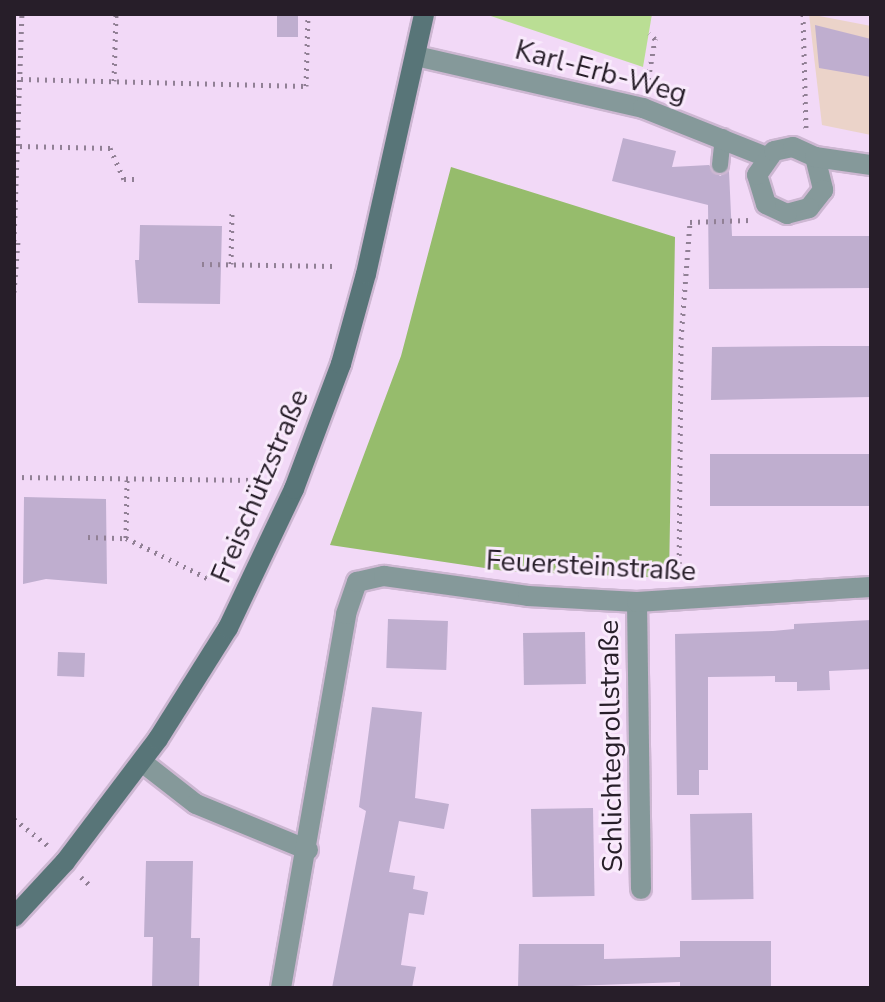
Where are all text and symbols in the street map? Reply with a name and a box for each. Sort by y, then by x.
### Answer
street label: Karl-Erb-Weg [511,33,691,111]
street label: Freischützstraße [204,384,316,588]
street label: Feuersteinstraße [485,544,697,588]
street label: Schlichtegrollstraße [592,619,630,873]

